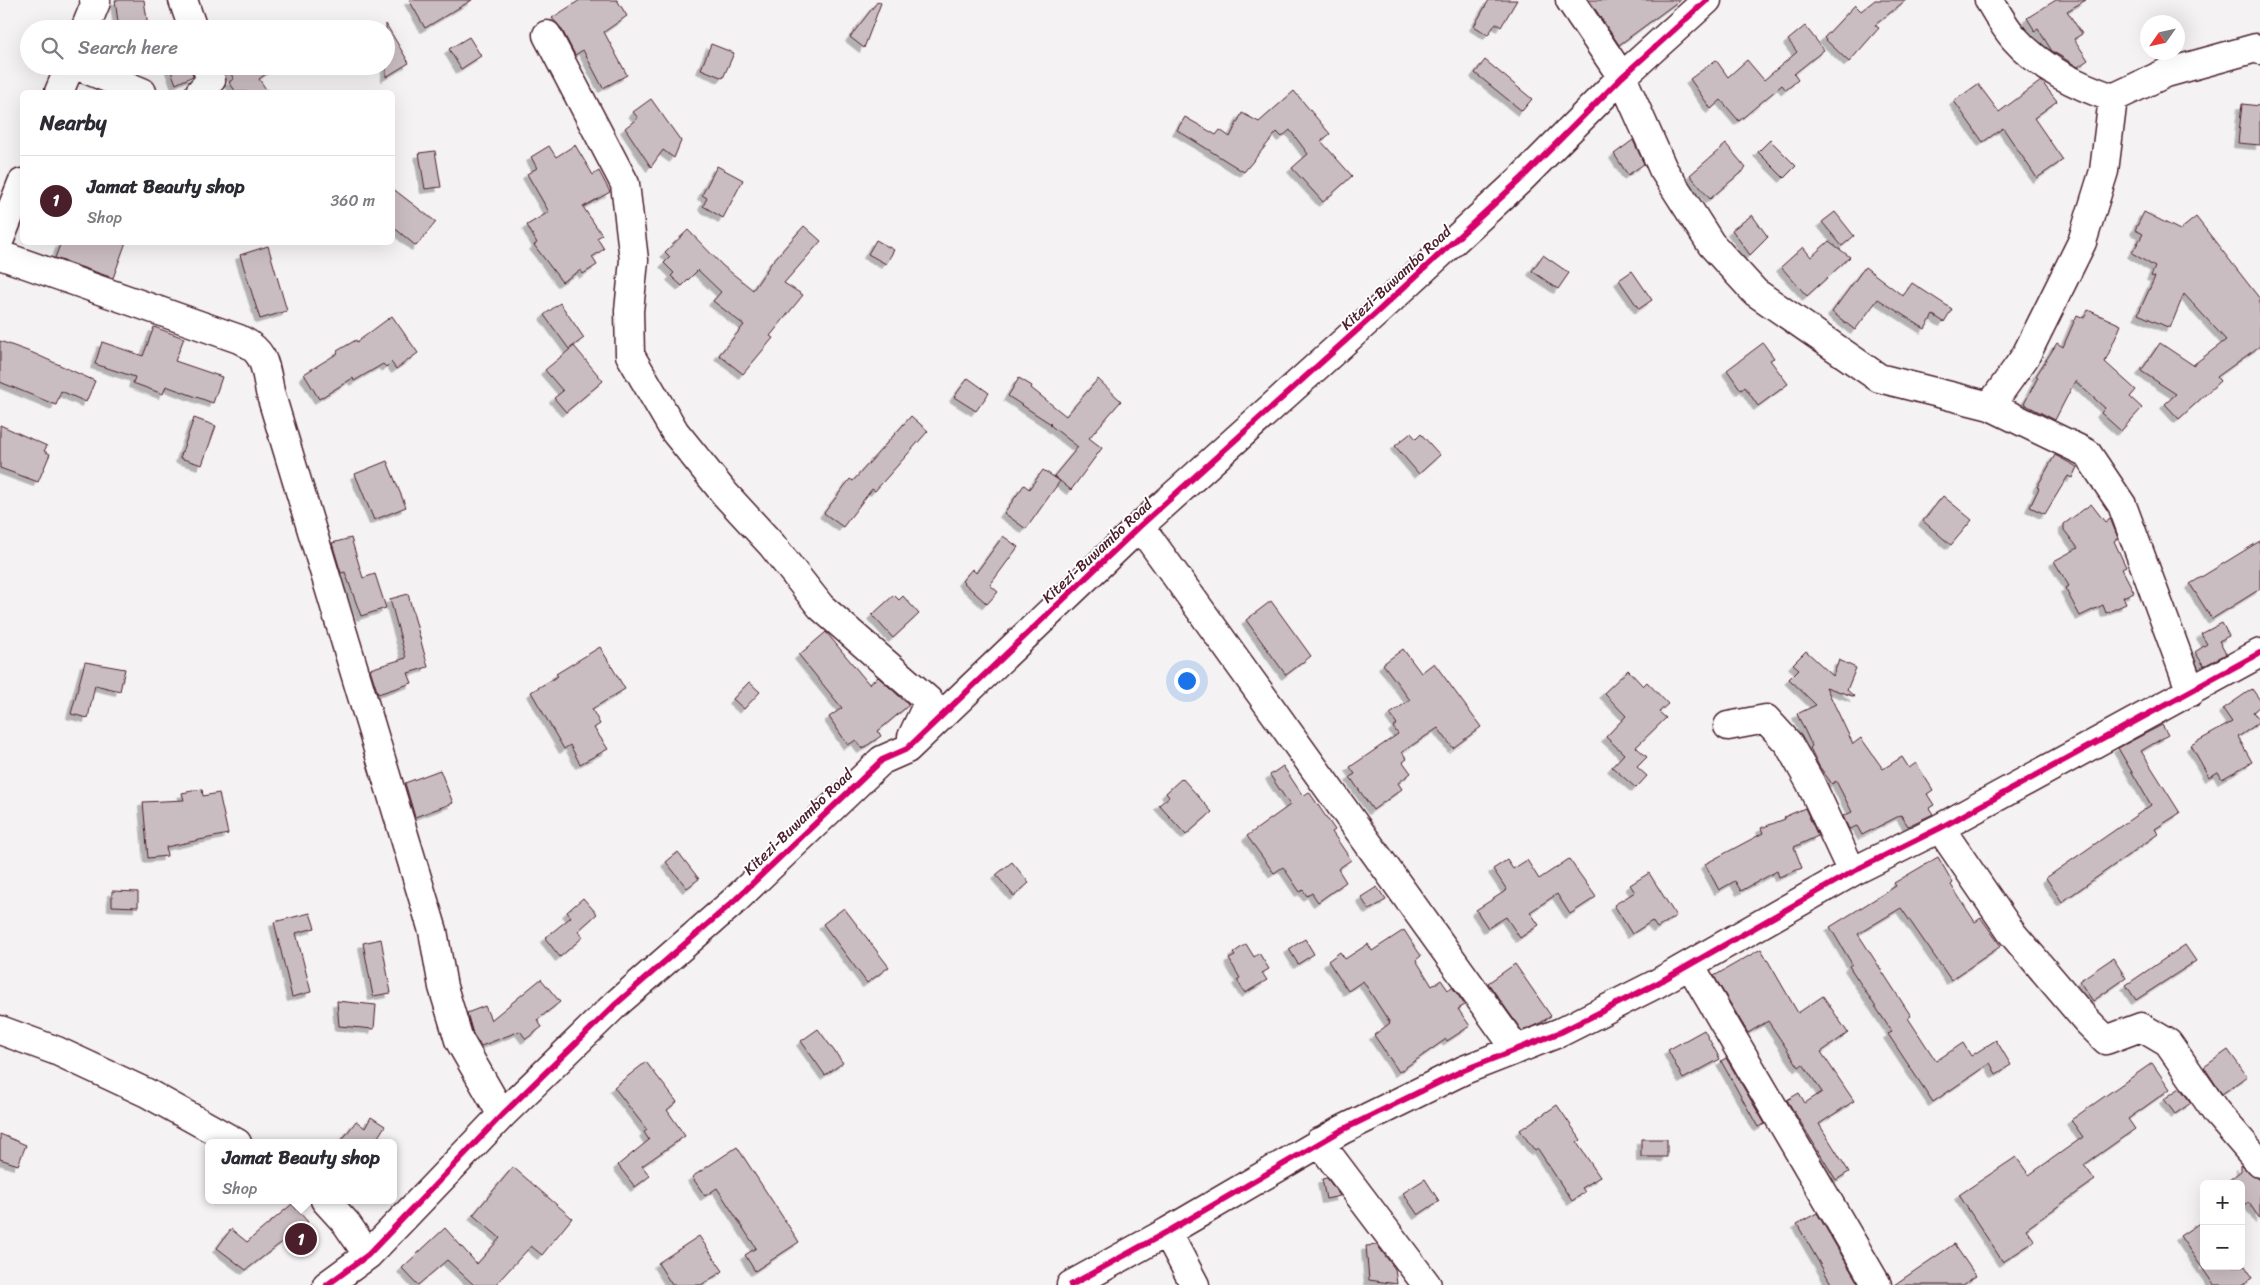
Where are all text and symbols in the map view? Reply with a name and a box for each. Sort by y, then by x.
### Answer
north arrow [2140,15,2185,60]
search box [20,20,395,75]
text: Search here [78,31,178,64]
icon: search [38,34,66,62]
text: Nearby [40,104,106,142]
text: Jamat Beauty shop [87,170,244,203]
text: 1 [53,186,59,215]
text: 360 m [331,186,375,215]
text: Shop [87,203,122,232]
street label: Kitezi-Buwambo Road [1334,219,1458,337]
street label: Kitezi-Buwambo Road [1035,492,1159,610]
your location [1174,668,1200,694]
street label: Kitezi-Buwambo Road [737,762,860,881]
popup [205,1139,397,1204]
text: Jamat Beauty shop [222,1141,380,1174]
text: Shop [222,1174,257,1203]
map controls [2200,1180,2245,1270]
button: + [2200,1180,2245,1225]
pin: 1 [285,1220,317,1258]
button: − [2200,1225,2245,1270]

